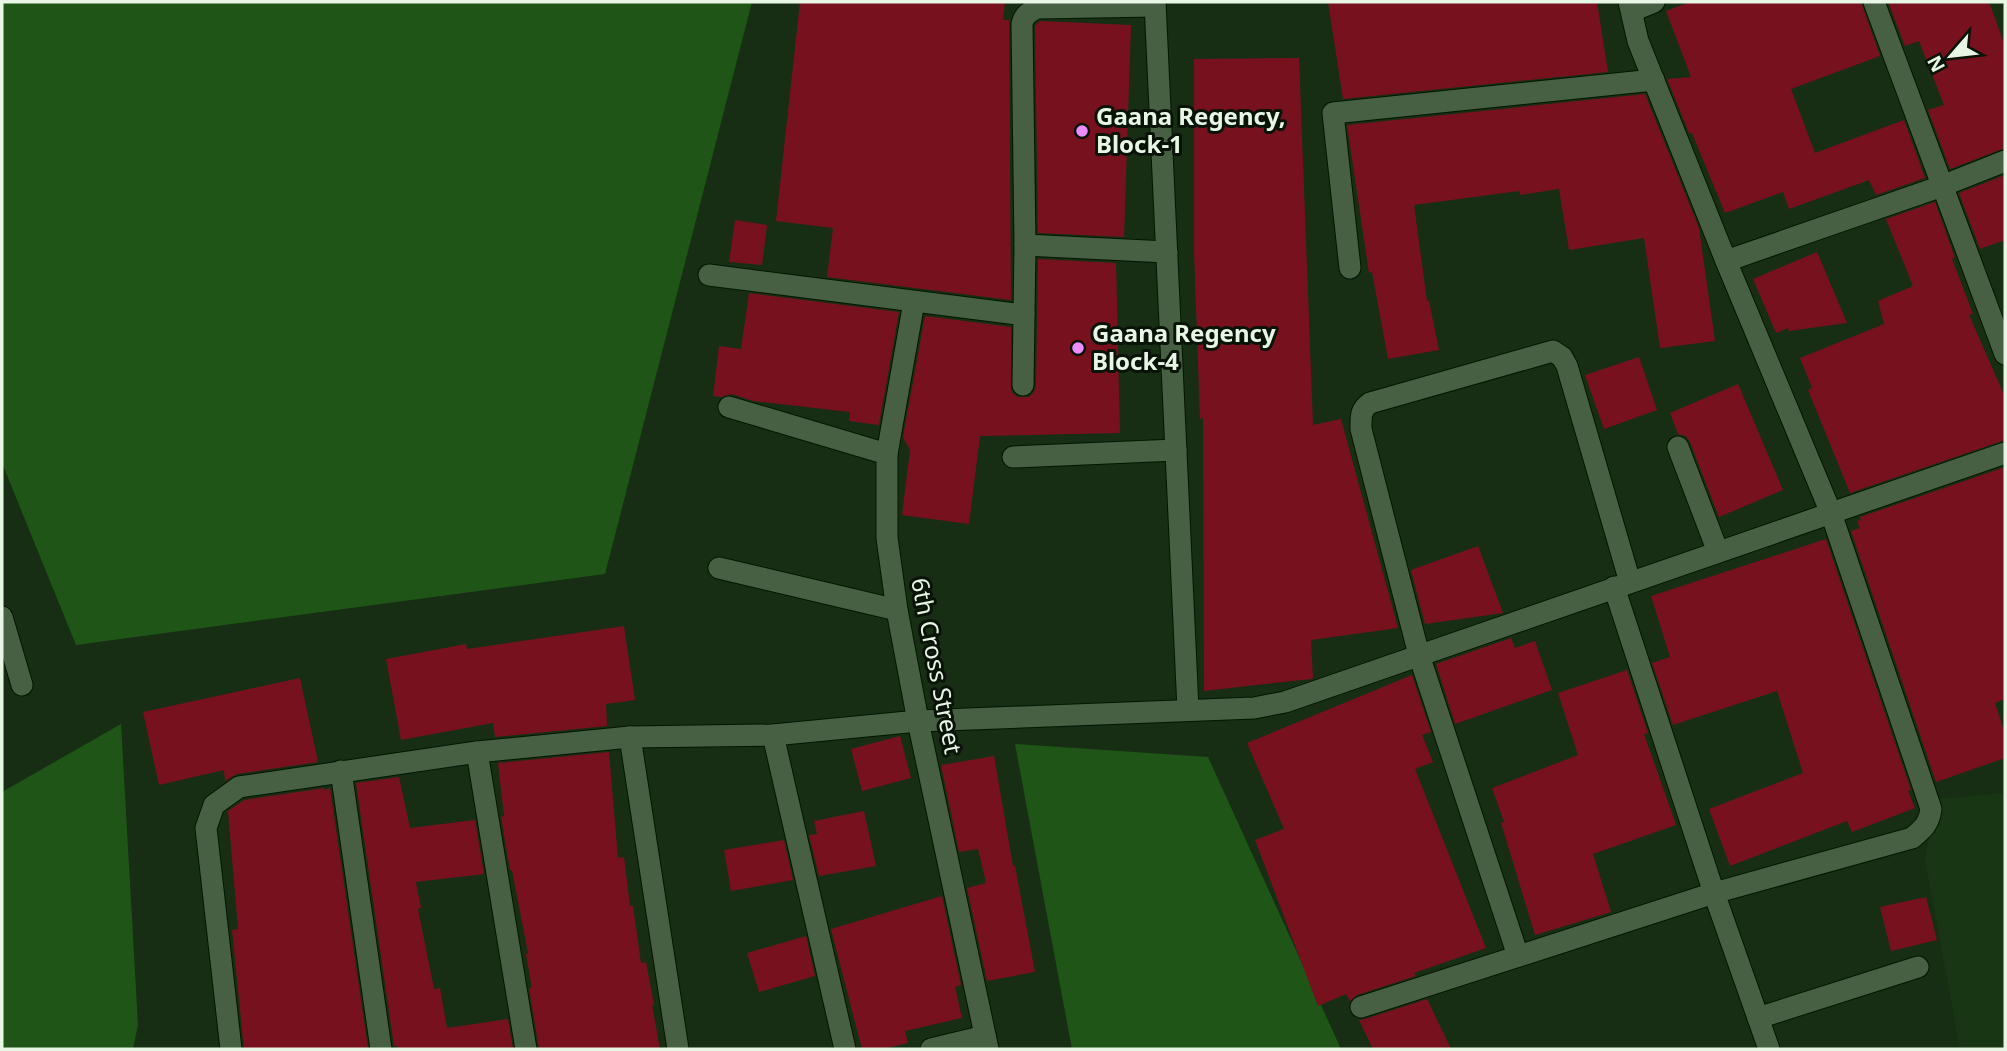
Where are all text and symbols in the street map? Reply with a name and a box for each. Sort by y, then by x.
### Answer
north arrow [1916,21,1986,91]
text: N [1921,51,1951,77]
place label: Gaana Regency, Block-1 [1096,99,1285,160]
marker: Gaana Regency, Block-1 [1074,123,1090,139]
place label: Gaana Regency Block-4 [1092,316,1276,377]
marker: Gaana Regency Block-4 [1070,340,1086,356]
street label: 6th Cross Street [904,575,971,757]

